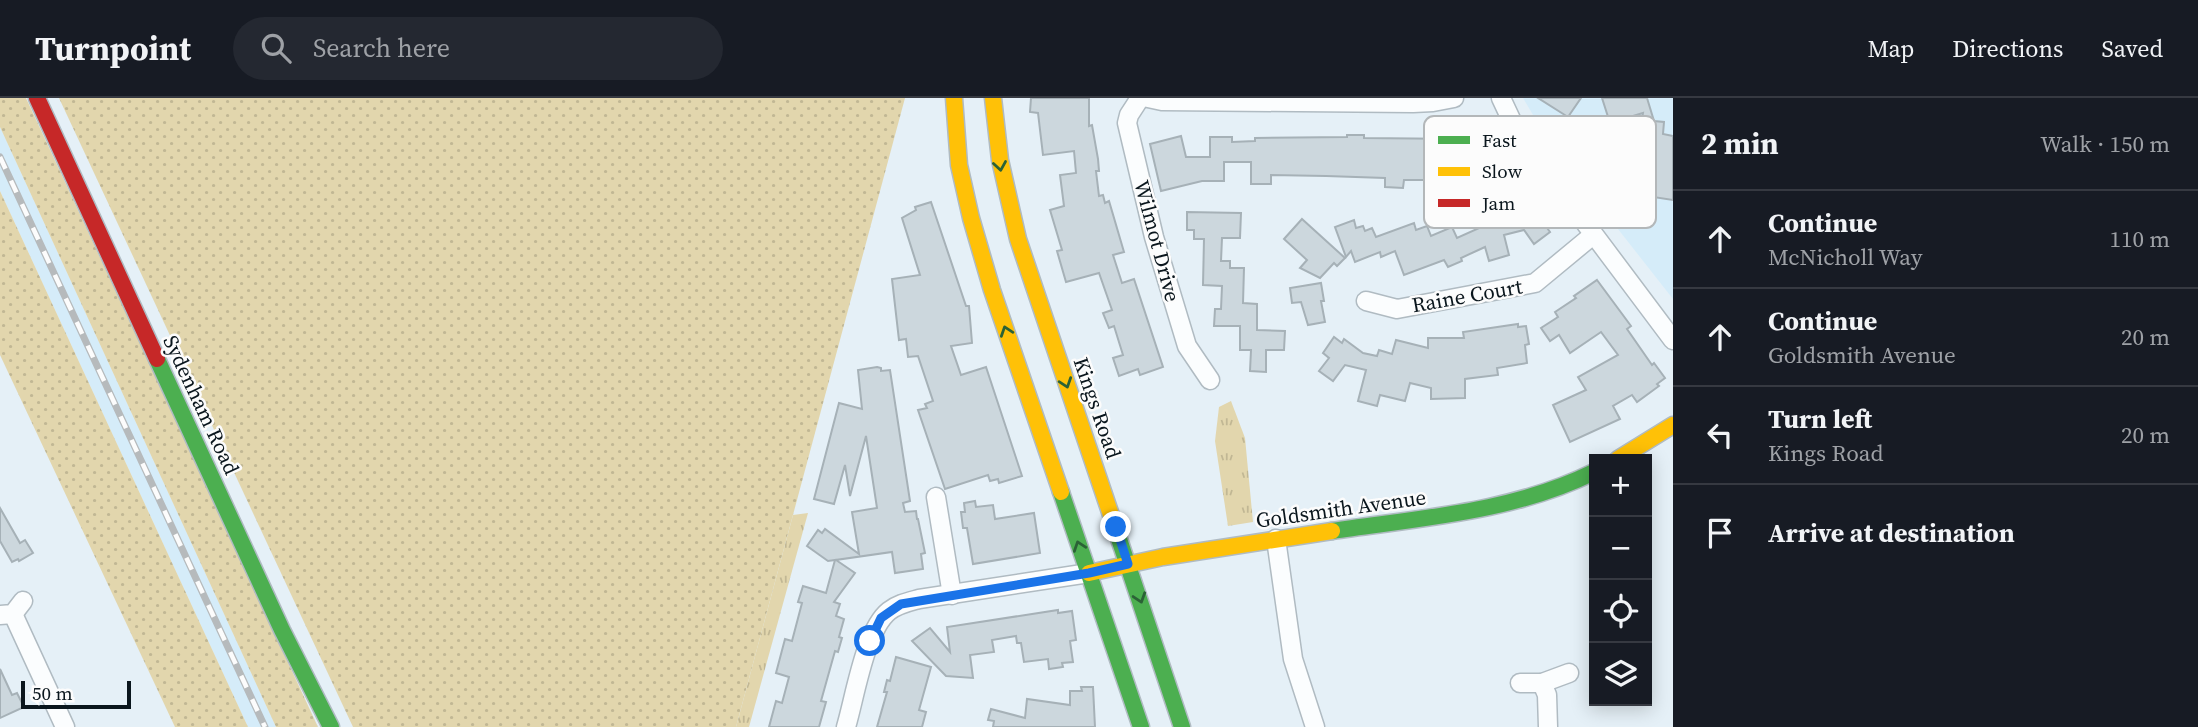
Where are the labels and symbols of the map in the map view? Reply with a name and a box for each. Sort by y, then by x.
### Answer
legend [1424,116,1656,228]
text: Fast [1482,127,1517,153]
text: Slow [1482,158,1523,184]
one-way arrow [992,160,1007,172]
street label: Wilmot Drive [1127,177,1188,305]
text: Jam [1481,190,1515,216]
street label: Raine Court [1409,271,1525,320]
one-way arrow [1000,326,1014,338]
street label: Sydenham Road [156,330,246,479]
street label: Kings Road [1067,353,1128,463]
one-way arrow [1058,377,1072,389]
street label: Goldsmith Avenue [1254,482,1428,535]
route end [1100,511,1131,542]
one-way arrow [1073,541,1087,553]
one-way arrow [1132,592,1146,604]
route start [854,625,885,656]
scale bar [21,678,131,710]

